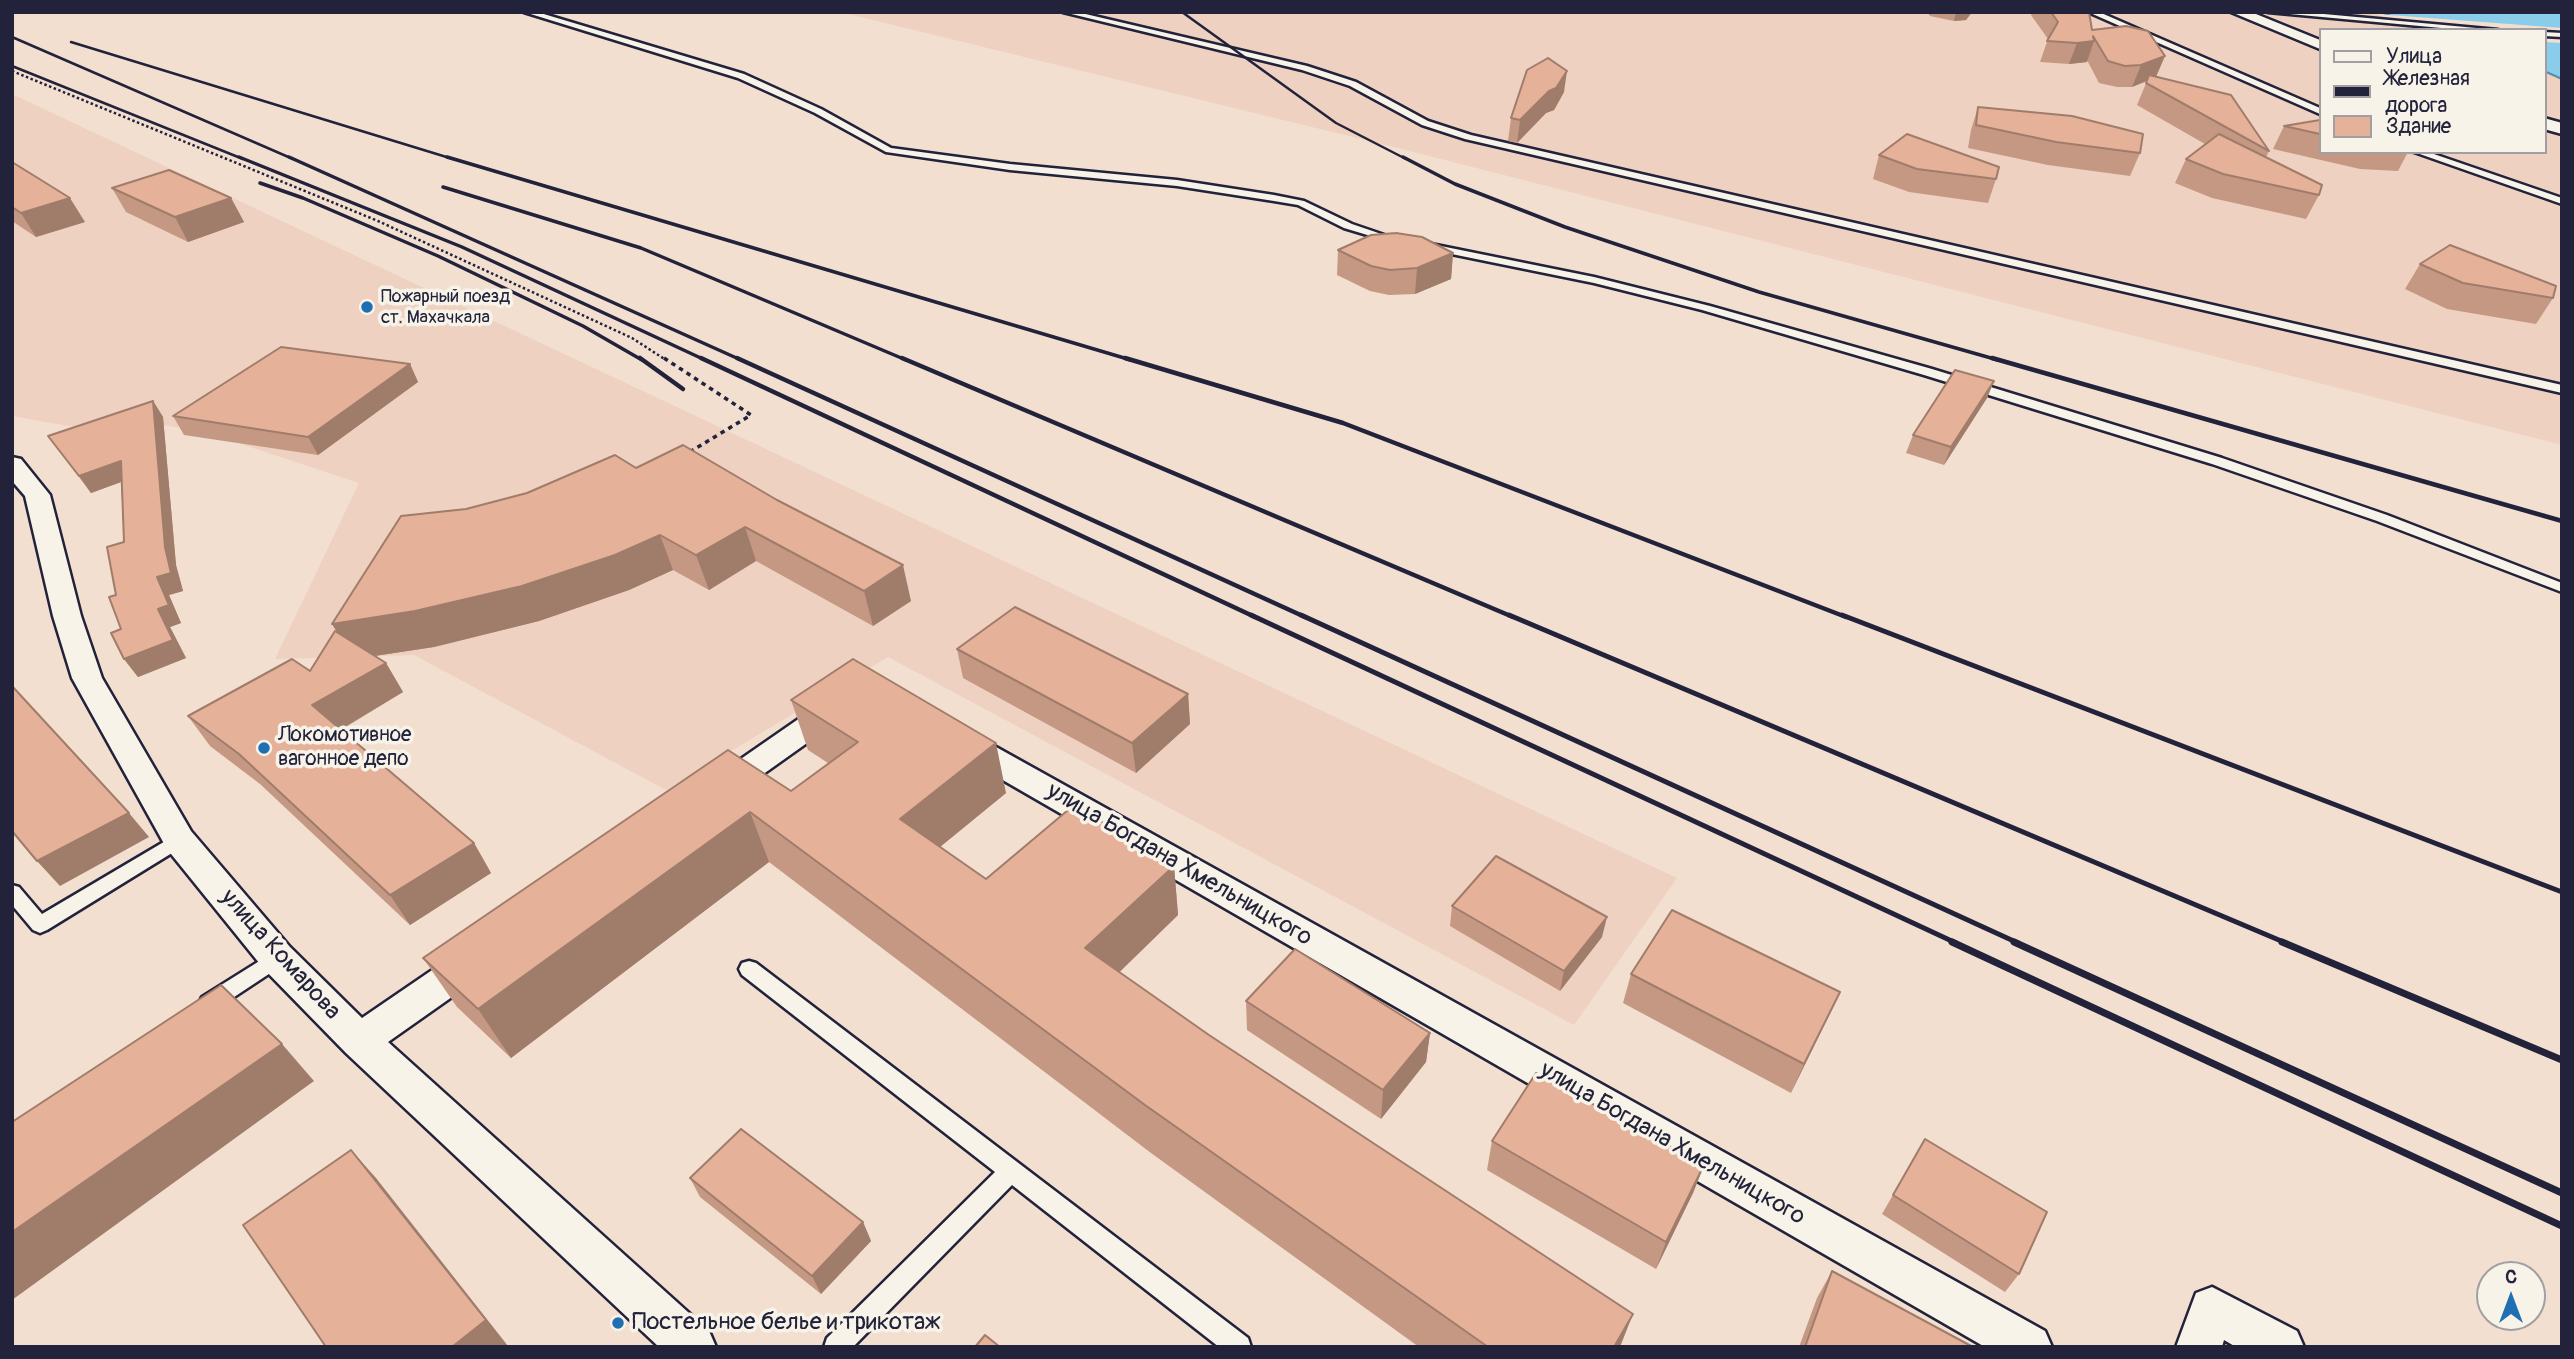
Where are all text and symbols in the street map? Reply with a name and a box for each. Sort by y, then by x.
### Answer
legend [2318,28,2546,154]
text: Улица [2386,43,2442,70]
text: Железная дорога [2385,65,2470,119]
text: Здание [2386,113,2451,140]
place label: Пожарный поезд ст. Махачкала [381,286,510,328]
marker: Пожарный поезд ст. Махачкала [359,299,375,315]
place label: Локомотивное вагонное депо [278,723,411,773]
marker: Локомотивное вагонное депо [256,740,272,756]
street label: улица Богдана Хмельницкого [1041,777,1317,953]
street label: улица Комарова [214,884,346,1026]
street label: улица Богдана Хмельницкого [1534,1056,1810,1232]
north arrow [2476,1261,2546,1331]
text: С [2505,1265,2517,1289]
place label: Постельное белье и трикотаж [632,1309,940,1337]
marker: Постельное белье и трикотаж [610,1315,626,1331]

